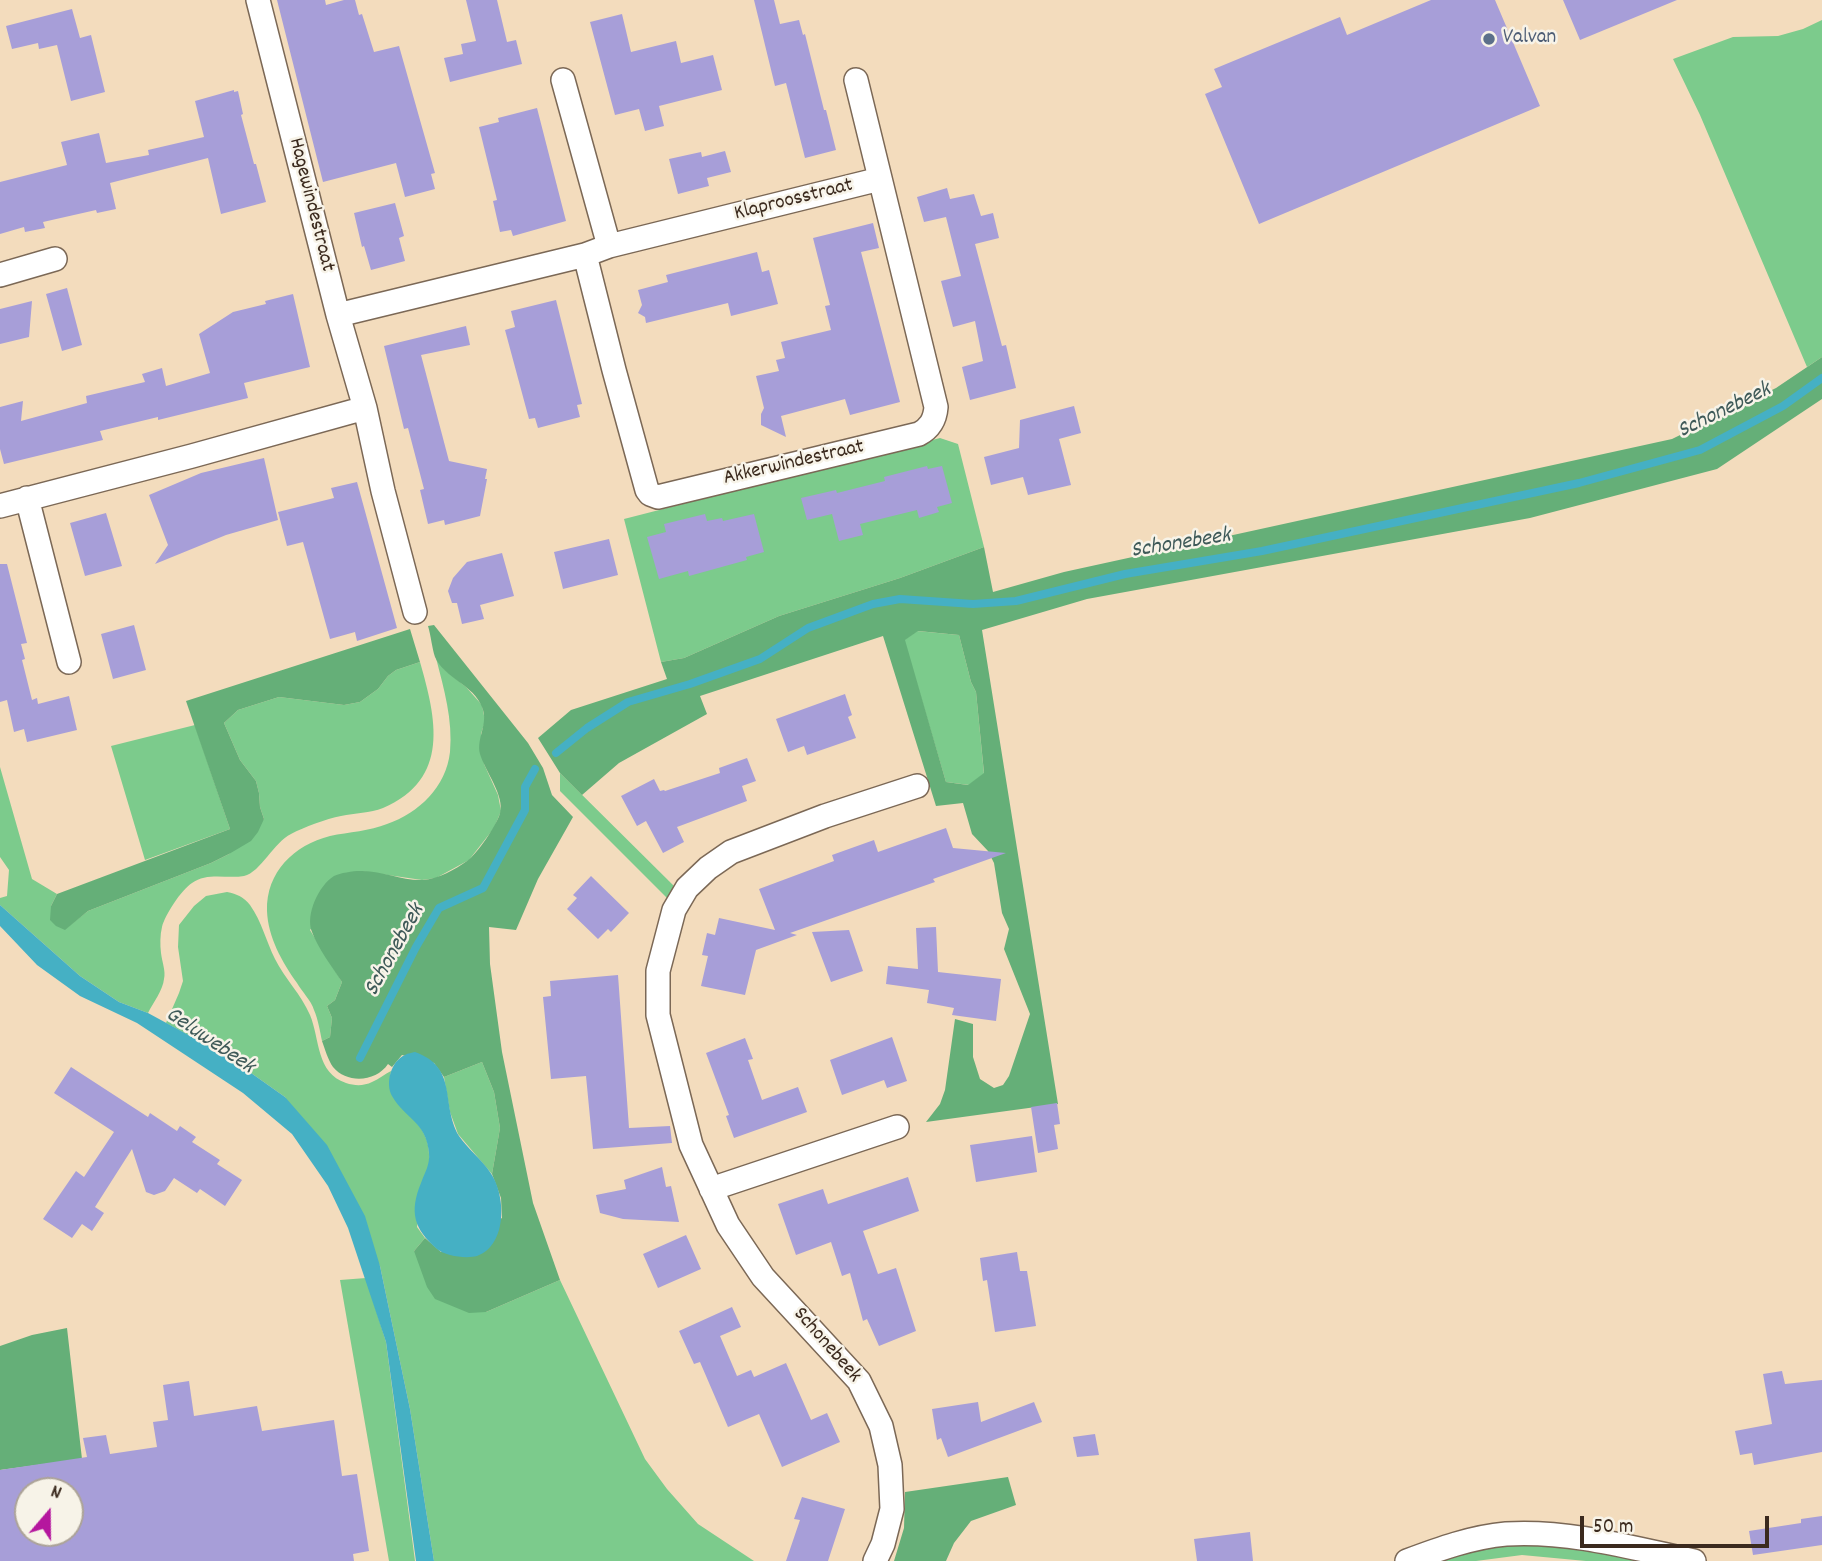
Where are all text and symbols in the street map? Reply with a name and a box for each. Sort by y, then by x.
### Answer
place label: Valvan [1503,26,1556,52]
marker: Valvan [1481,31,1497,47]
street label: Hagewindestraat [281,135,339,275]
street label: Klaproosstraat [732,174,856,228]
water label: Schonebeek [1674,378,1776,446]
street label: Akkerwindestraat [721,436,867,492]
water label: Schonebeek [1129,524,1233,566]
water label: Schonebeek [360,900,432,1002]
water label: Geluwebeek [159,1002,259,1082]
street label: Schonebeek [786,1303,866,1389]
north arrow [14,1477,84,1547]
text: N [47,1479,65,1508]
scale bar [1584,1502,1773,1546]
text: 50 m [1593,1513,1633,1543]

